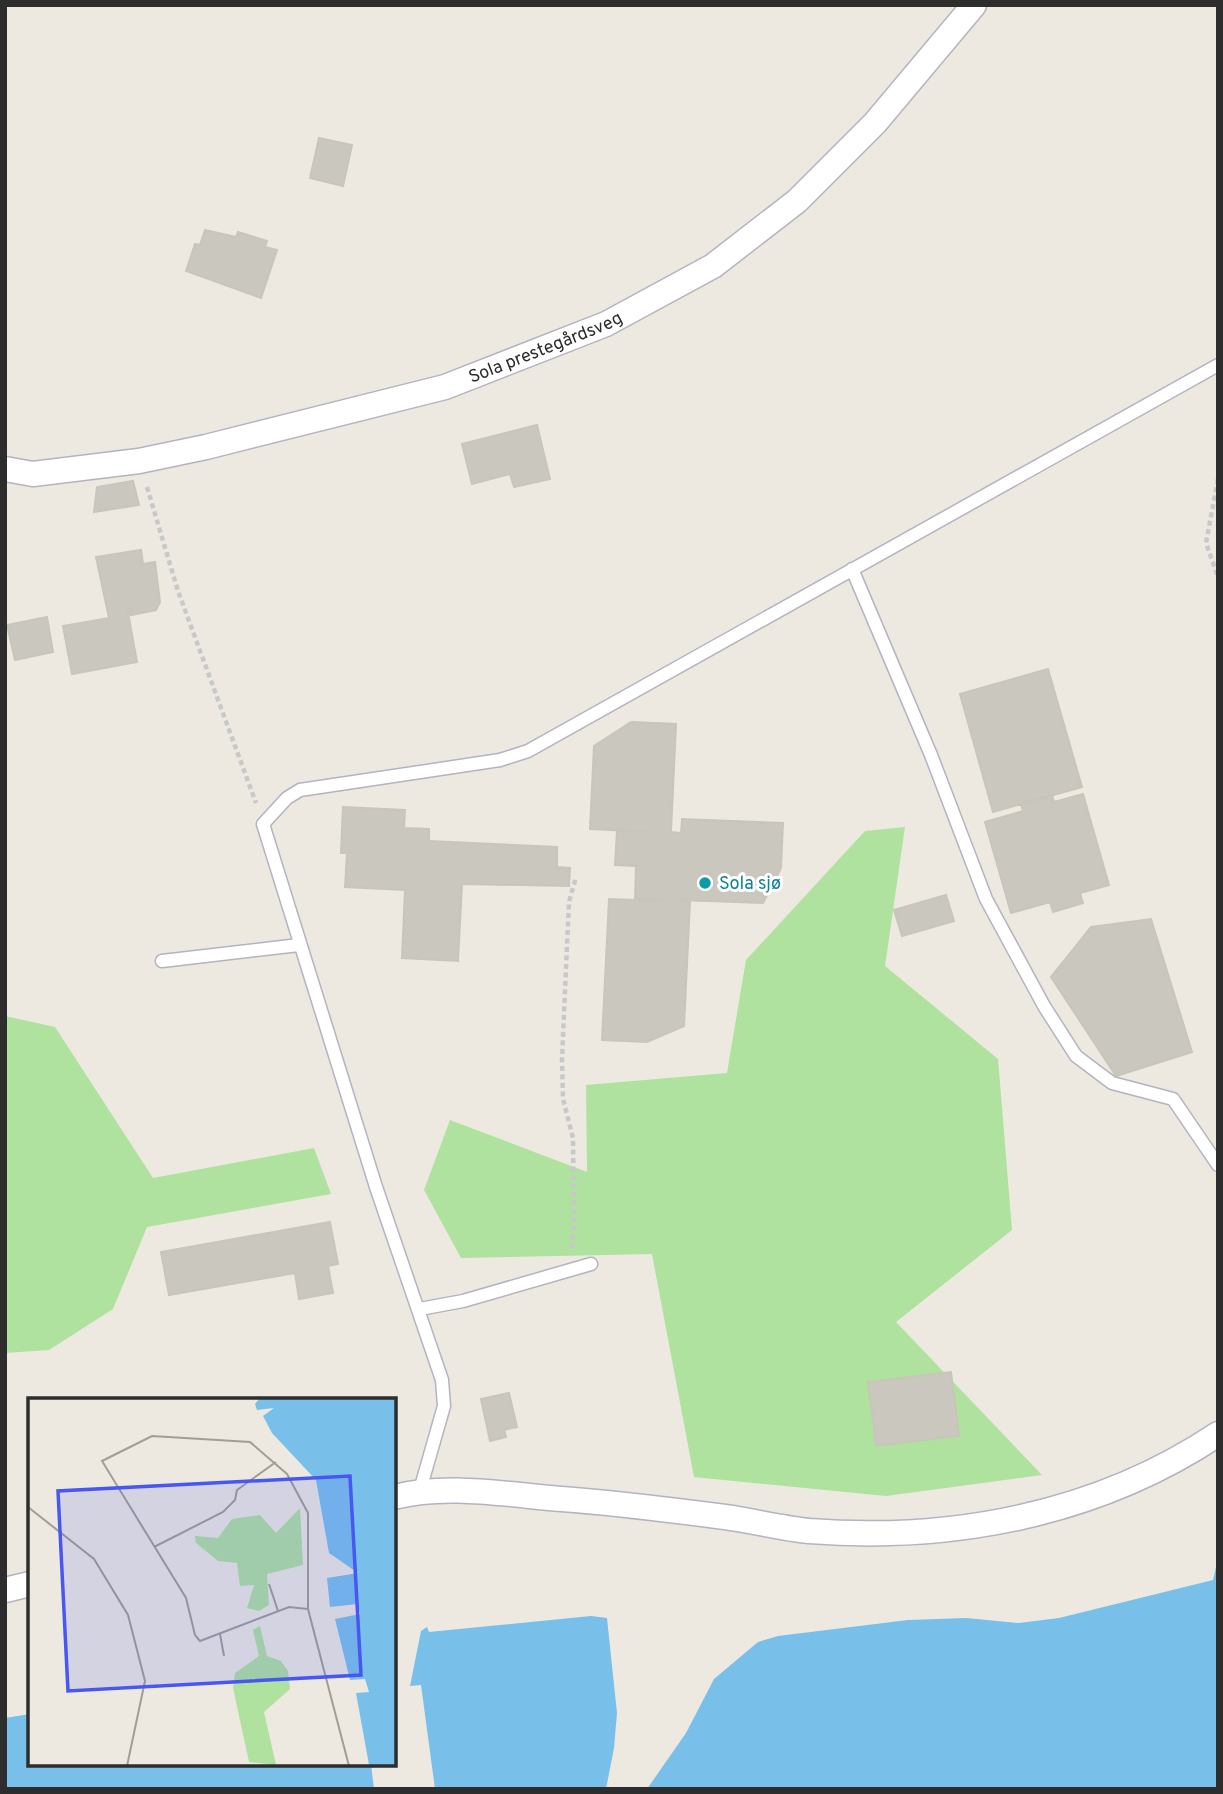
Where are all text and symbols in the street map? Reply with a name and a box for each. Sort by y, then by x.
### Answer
street label: Sola prestegårdsveg [466,307,627,390]
place label: Sola sjø [719,873,781,896]
marker: Sola sjø [697,875,713,891]
inset map [28,1398,396,1766]

